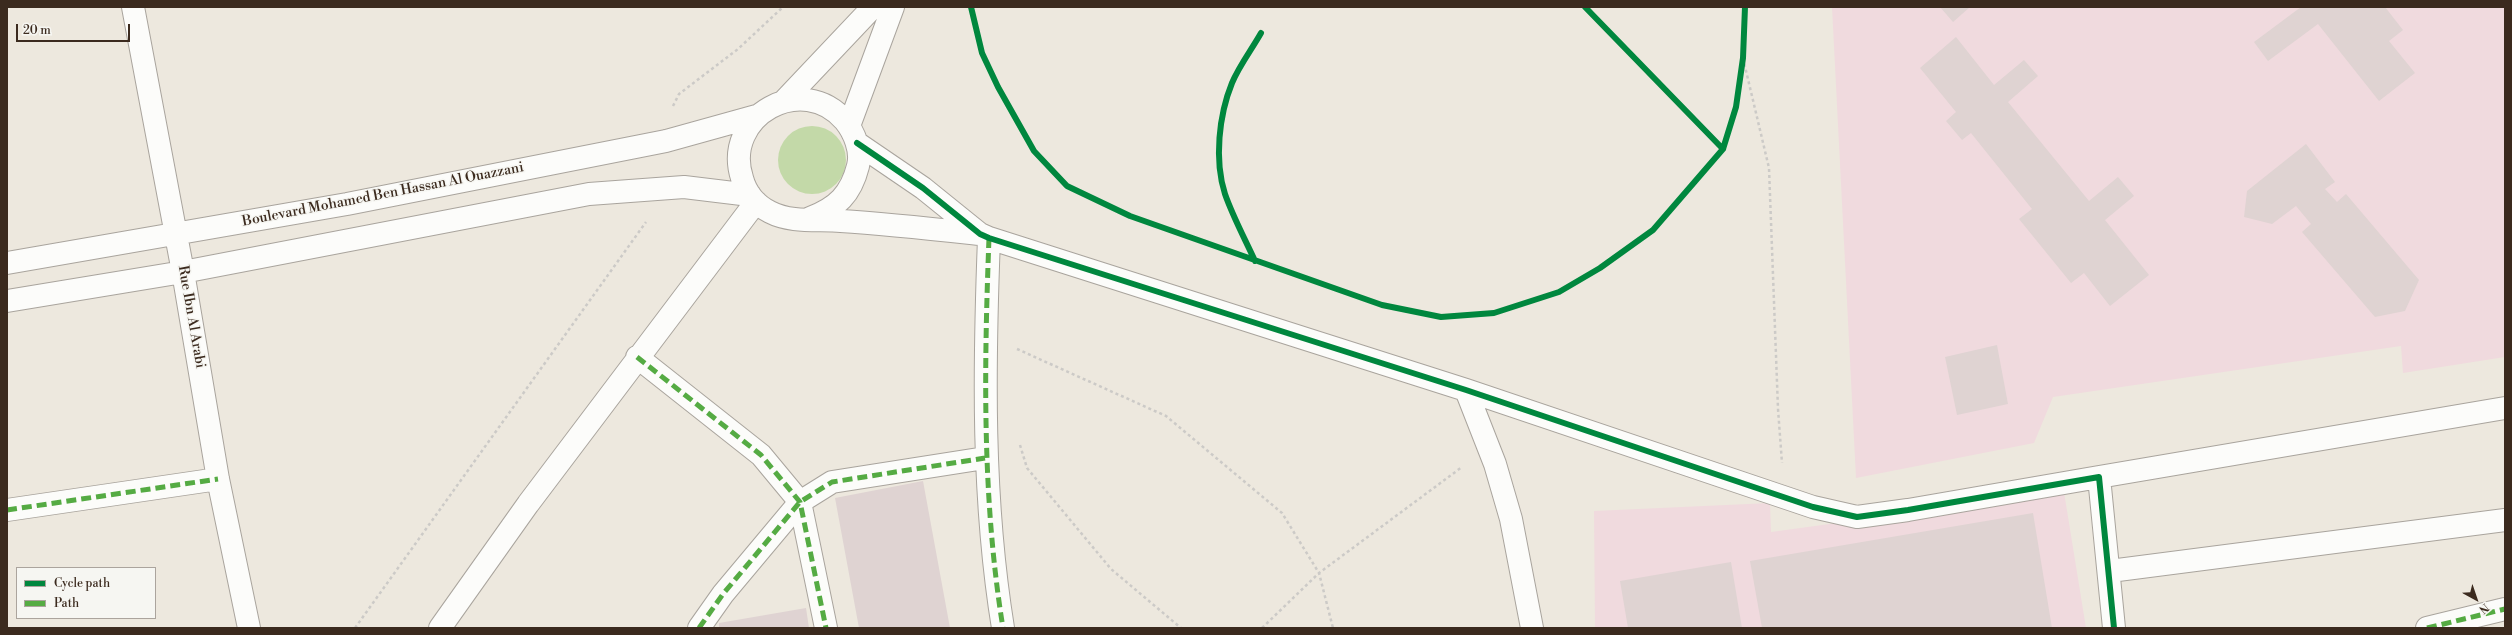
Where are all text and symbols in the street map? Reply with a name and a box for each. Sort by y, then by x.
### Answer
scale bar [18,16,132,42]
text: 20 m [23,23,51,38]
street label: Boulevard Mohamed Ben Hassan Al Ouazzani [241,159,525,231]
street label: Rue Ibn Al Arabi [174,264,208,370]
legend [16,567,156,619]
text: Cycle path [54,576,110,591]
north arrow [2456,579,2496,619]
text: Path [54,596,79,611]
text: N [2476,600,2492,616]

